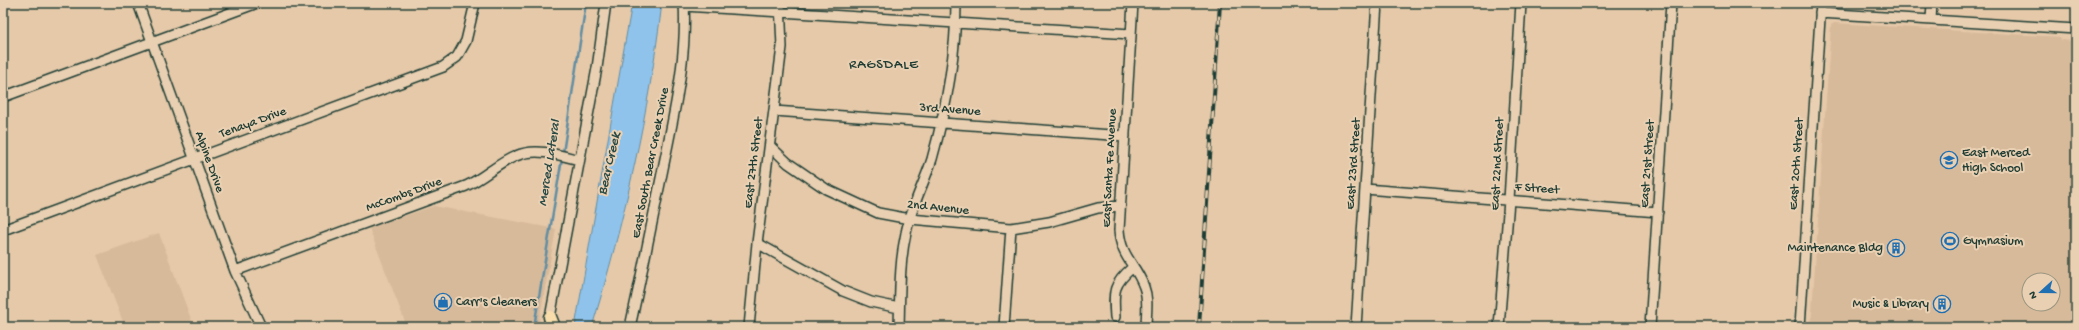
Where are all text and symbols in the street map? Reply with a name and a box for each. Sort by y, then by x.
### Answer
district label: RAGSDALE [849,57,919,74]
street label: East South Bear Creek Drive [629,86,673,240]
street label: 3rd Avenue [918,100,981,120]
street label: Tenaya Drive [217,104,289,142]
street label: East Santa Fe Avenue [1099,108,1121,228]
street label: East 27th Street [741,115,767,209]
street label: East 23rd Street [1343,116,1365,210]
street label: East 22nd Street [1488,116,1508,211]
street label: East 20th Street [1786,116,1808,211]
water label: Merced Lateral [535,118,565,207]
street label: East 21st Street [1637,118,1659,208]
street label: Alpine Drive [191,129,227,195]
water label: Bear Creek [595,129,626,197]
place label: East Merced High School [1962,146,2031,176]
school or university icon: East Merced High School [1939,150,1959,170]
street label: McCombs Drive [364,174,444,216]
street label: F Street [1513,180,1561,198]
street label: 2nd Avenue [906,197,970,219]
sports icon: Gymnasium [1940,231,1960,251]
place label: Gymnasium [1963,234,2023,249]
building icon: Maintenance Bldg [1886,238,1906,258]
place label: Maintenance Bldg [1787,241,1883,256]
north arrow [2021,272,2061,312]
text: N [2027,289,2040,300]
shop icon: Carr's Cleaners [433,292,453,312]
building icon: Music & Library [1932,294,1952,314]
place label: Carr's Cleaners [456,295,538,310]
place label: Music & Library [1852,297,1930,312]

